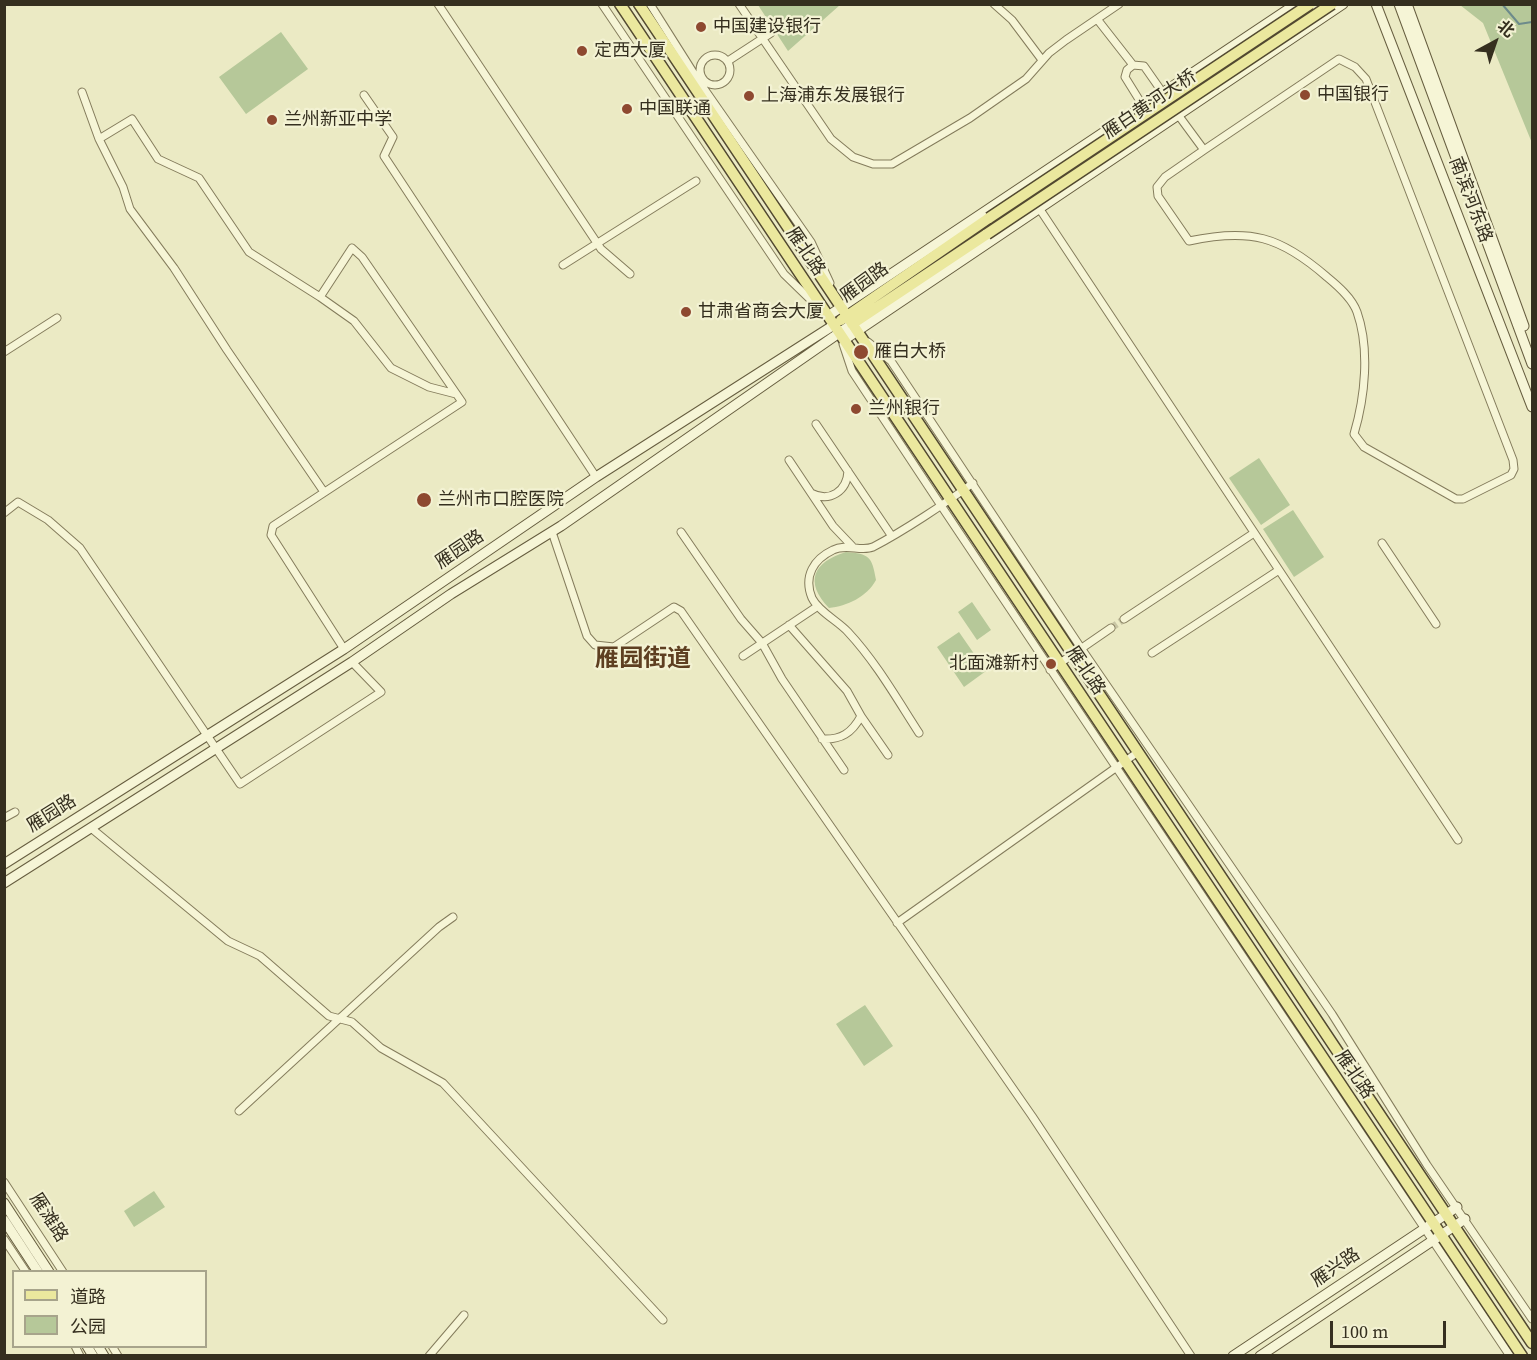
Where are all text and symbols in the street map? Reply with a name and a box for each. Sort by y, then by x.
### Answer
north arrow [1465,12,1525,72]
text: 北 [1493,15,1520,42]
place label: 中国建设银行 [713,16,821,38]
marker: 中国建设银行 [694,20,708,34]
place label: 定西大厦 [594,40,666,62]
marker: 定西大厦 [575,44,589,58]
street label: 雁白黄河大桥 [1099,66,1201,144]
place label: 中国银行 [1317,84,1389,106]
place label: 上海浦东发展银行 [761,85,905,107]
marker: 中国银行 [1298,88,1312,102]
marker: 上海浦东发展银行 [742,89,756,103]
place label: 中国联通 [639,98,711,120]
marker: 中国联通 [620,102,634,116]
place label: 兰州新亚中学 [284,109,392,131]
marker: 兰州新亚中学 [265,113,279,127]
street label: 南滨河东路 [1444,154,1496,246]
street label: 雁北路 [781,224,829,280]
street label: 雁园路 [837,258,893,308]
place label: 甘肃省商会大厦 [698,301,824,323]
marker: 甘肃省商会大厦 [679,305,693,319]
place label: 雁白大桥 [874,341,946,363]
marker: 雁白大桥 [852,343,870,361]
place label: 兰州银行 [868,398,940,420]
marker: 兰州银行 [849,402,863,416]
place label: 兰州市口腔医院 [438,489,564,511]
marker: 兰州市口腔医院 [415,491,433,509]
street label: 雁园路 [432,526,488,574]
street label: 雁北路 [1061,643,1109,699]
district label: 雁园街道 [595,646,691,674]
place label: 北面滩新村 [949,653,1039,675]
marker: 北面滩新村 [1044,657,1058,671]
street label: 雁园路 [23,791,81,837]
street label: 雁北路 [1330,1047,1378,1103]
street label: 雁滩路 [24,1189,72,1247]
street label: 雁兴路 [1308,1244,1364,1292]
legend [12,1270,207,1348]
text: 道路 [70,1284,106,1309]
scale bar [1333,1309,1448,1347]
text: 公园 [70,1314,106,1339]
text: 100 m [1341,1319,1388,1344]

